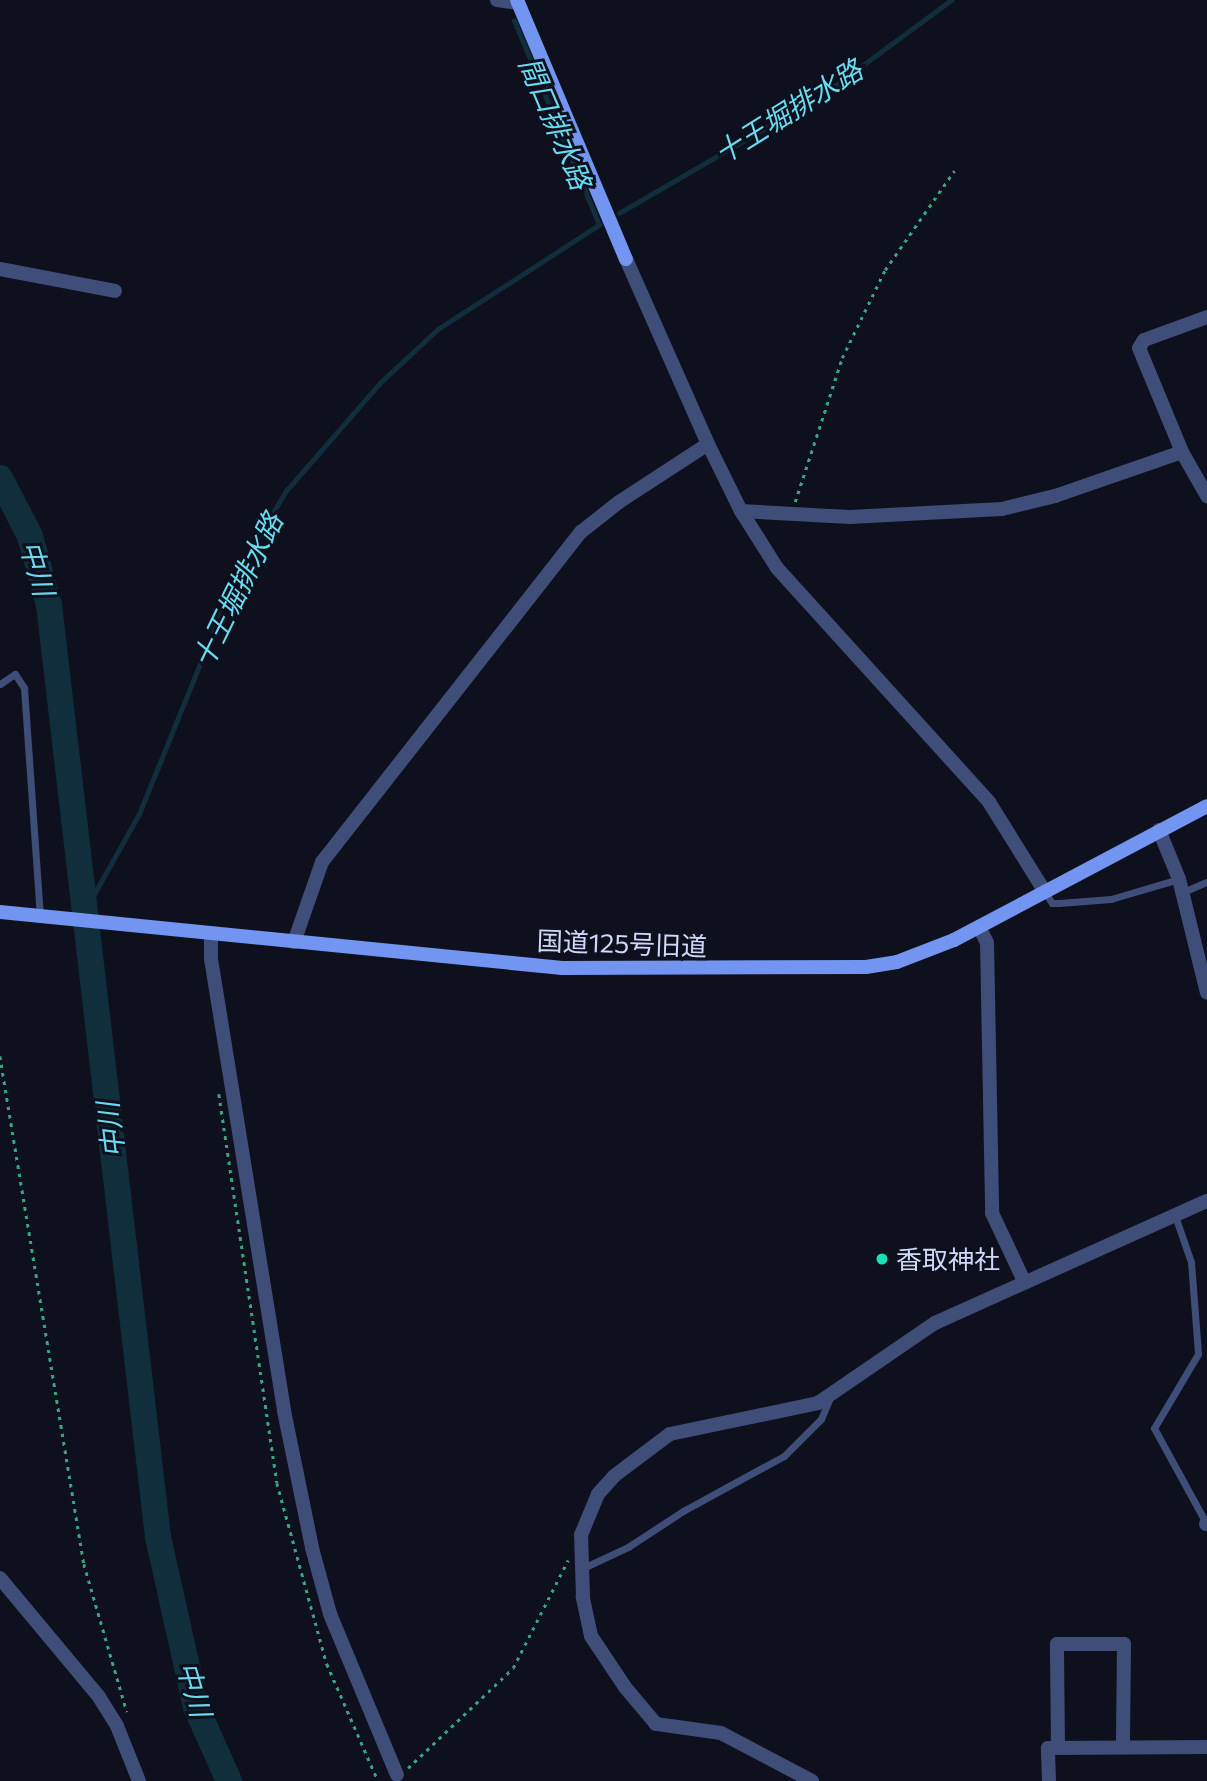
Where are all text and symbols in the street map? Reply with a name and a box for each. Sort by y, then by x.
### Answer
water label: 間口排水路 [513,52,599,194]
water label: 十王堀排水路 [708,52,868,170]
water label: 十王堀排水路 [185,507,289,673]
water label: 中川 [14,536,62,600]
street label: 国道125号旧道 [536,924,708,962]
water label: 中川 [90,1100,130,1160]
place label: 香取神社 [896,1243,1000,1275]
marker: 香取神社 [874,1251,890,1267]
water label: 中川 [171,1657,219,1721]

